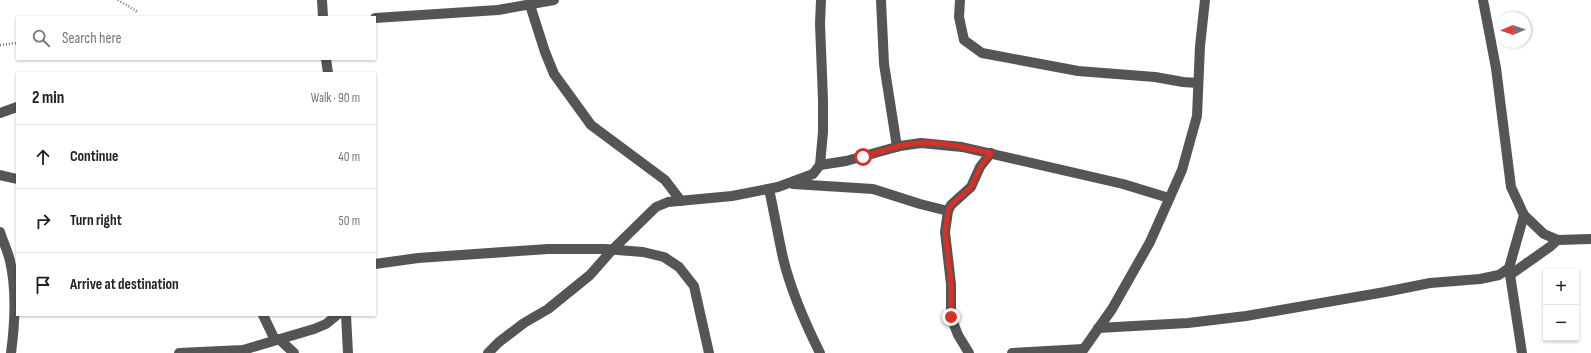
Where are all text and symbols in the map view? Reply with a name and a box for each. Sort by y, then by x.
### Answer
north arrow [1495,12,1531,48]
search box [16,16,376,60]
icon: search [30,27,52,49]
text: Search here [62,29,122,48]
text: 2 min [32,88,64,108]
text: Walk · 90 m [311,90,360,106]
icon: ahead [32,146,54,168]
text: Continue [70,147,119,166]
route start [854,148,872,166]
text: 40 m [338,149,360,165]
icon: right [32,210,54,232]
text: Turn right [70,211,122,230]
text: 50 m [339,213,360,229]
map controls [1543,269,1579,341]
button: + [1543,269,1579,305]
icon: arrive [32,274,54,296]
text: Arrive at destination [70,275,179,294]
button: − [1543,305,1579,341]
route end [942,308,960,326]

